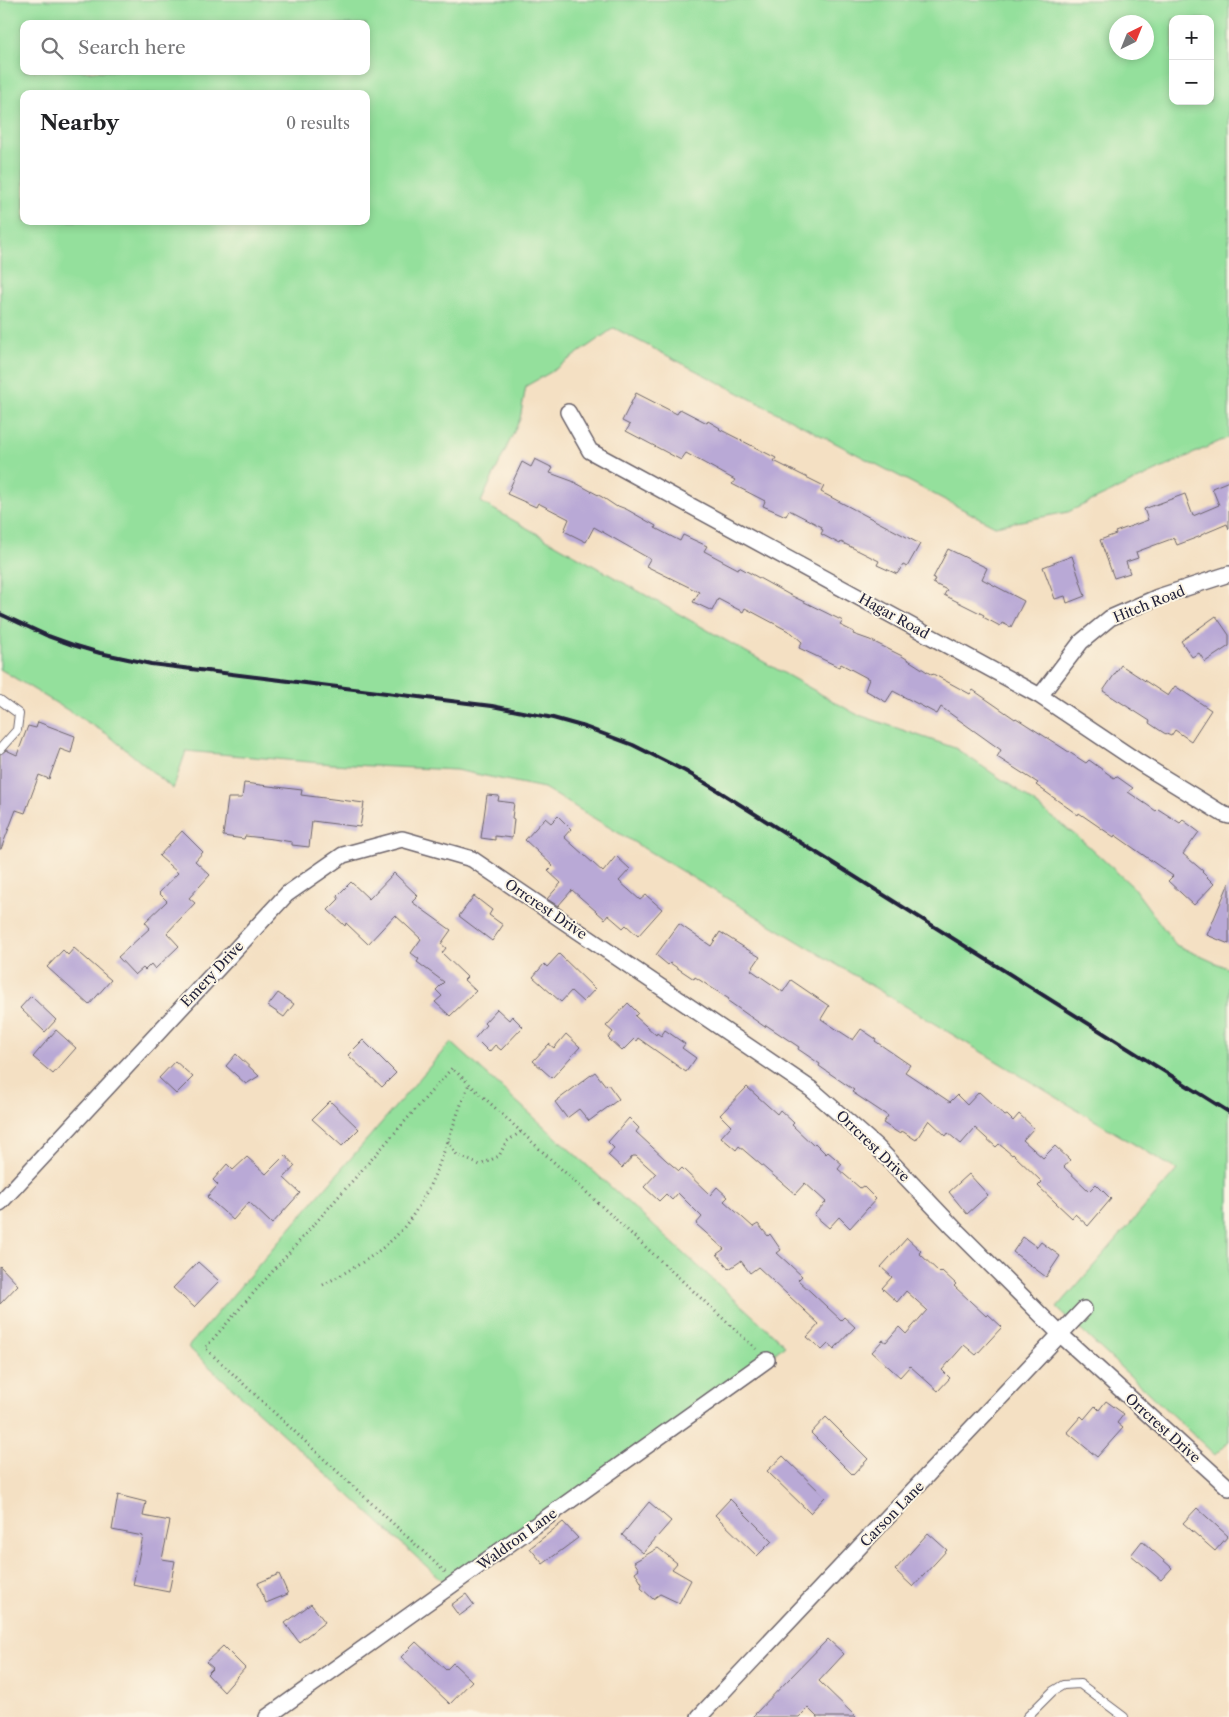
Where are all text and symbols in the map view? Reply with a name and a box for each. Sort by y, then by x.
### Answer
north arrow [1109,15,1154,60]
map controls [1169,15,1214,105]
button: + [1169,15,1214,60]
search box [20,20,370,75]
icon: search [38,34,66,62]
text: Search here [78,36,186,59]
button: − [1169,60,1214,105]
text: Nearby [40,110,119,135]
text: 0 results [286,113,350,133]
street label: Hitch Road [1111,581,1188,627]
street label: Hagar Road [856,589,933,643]
street label: Orrcrest Drive [501,875,591,943]
street label: Emery Drive [177,937,247,1011]
street label: Orrcrest Drive [832,1106,914,1186]
street label: Orrcrest Drive [1122,1389,1205,1467]
street label: Carson Lane [856,1477,928,1551]
street label: Waldron Lane [473,1504,560,1575]

